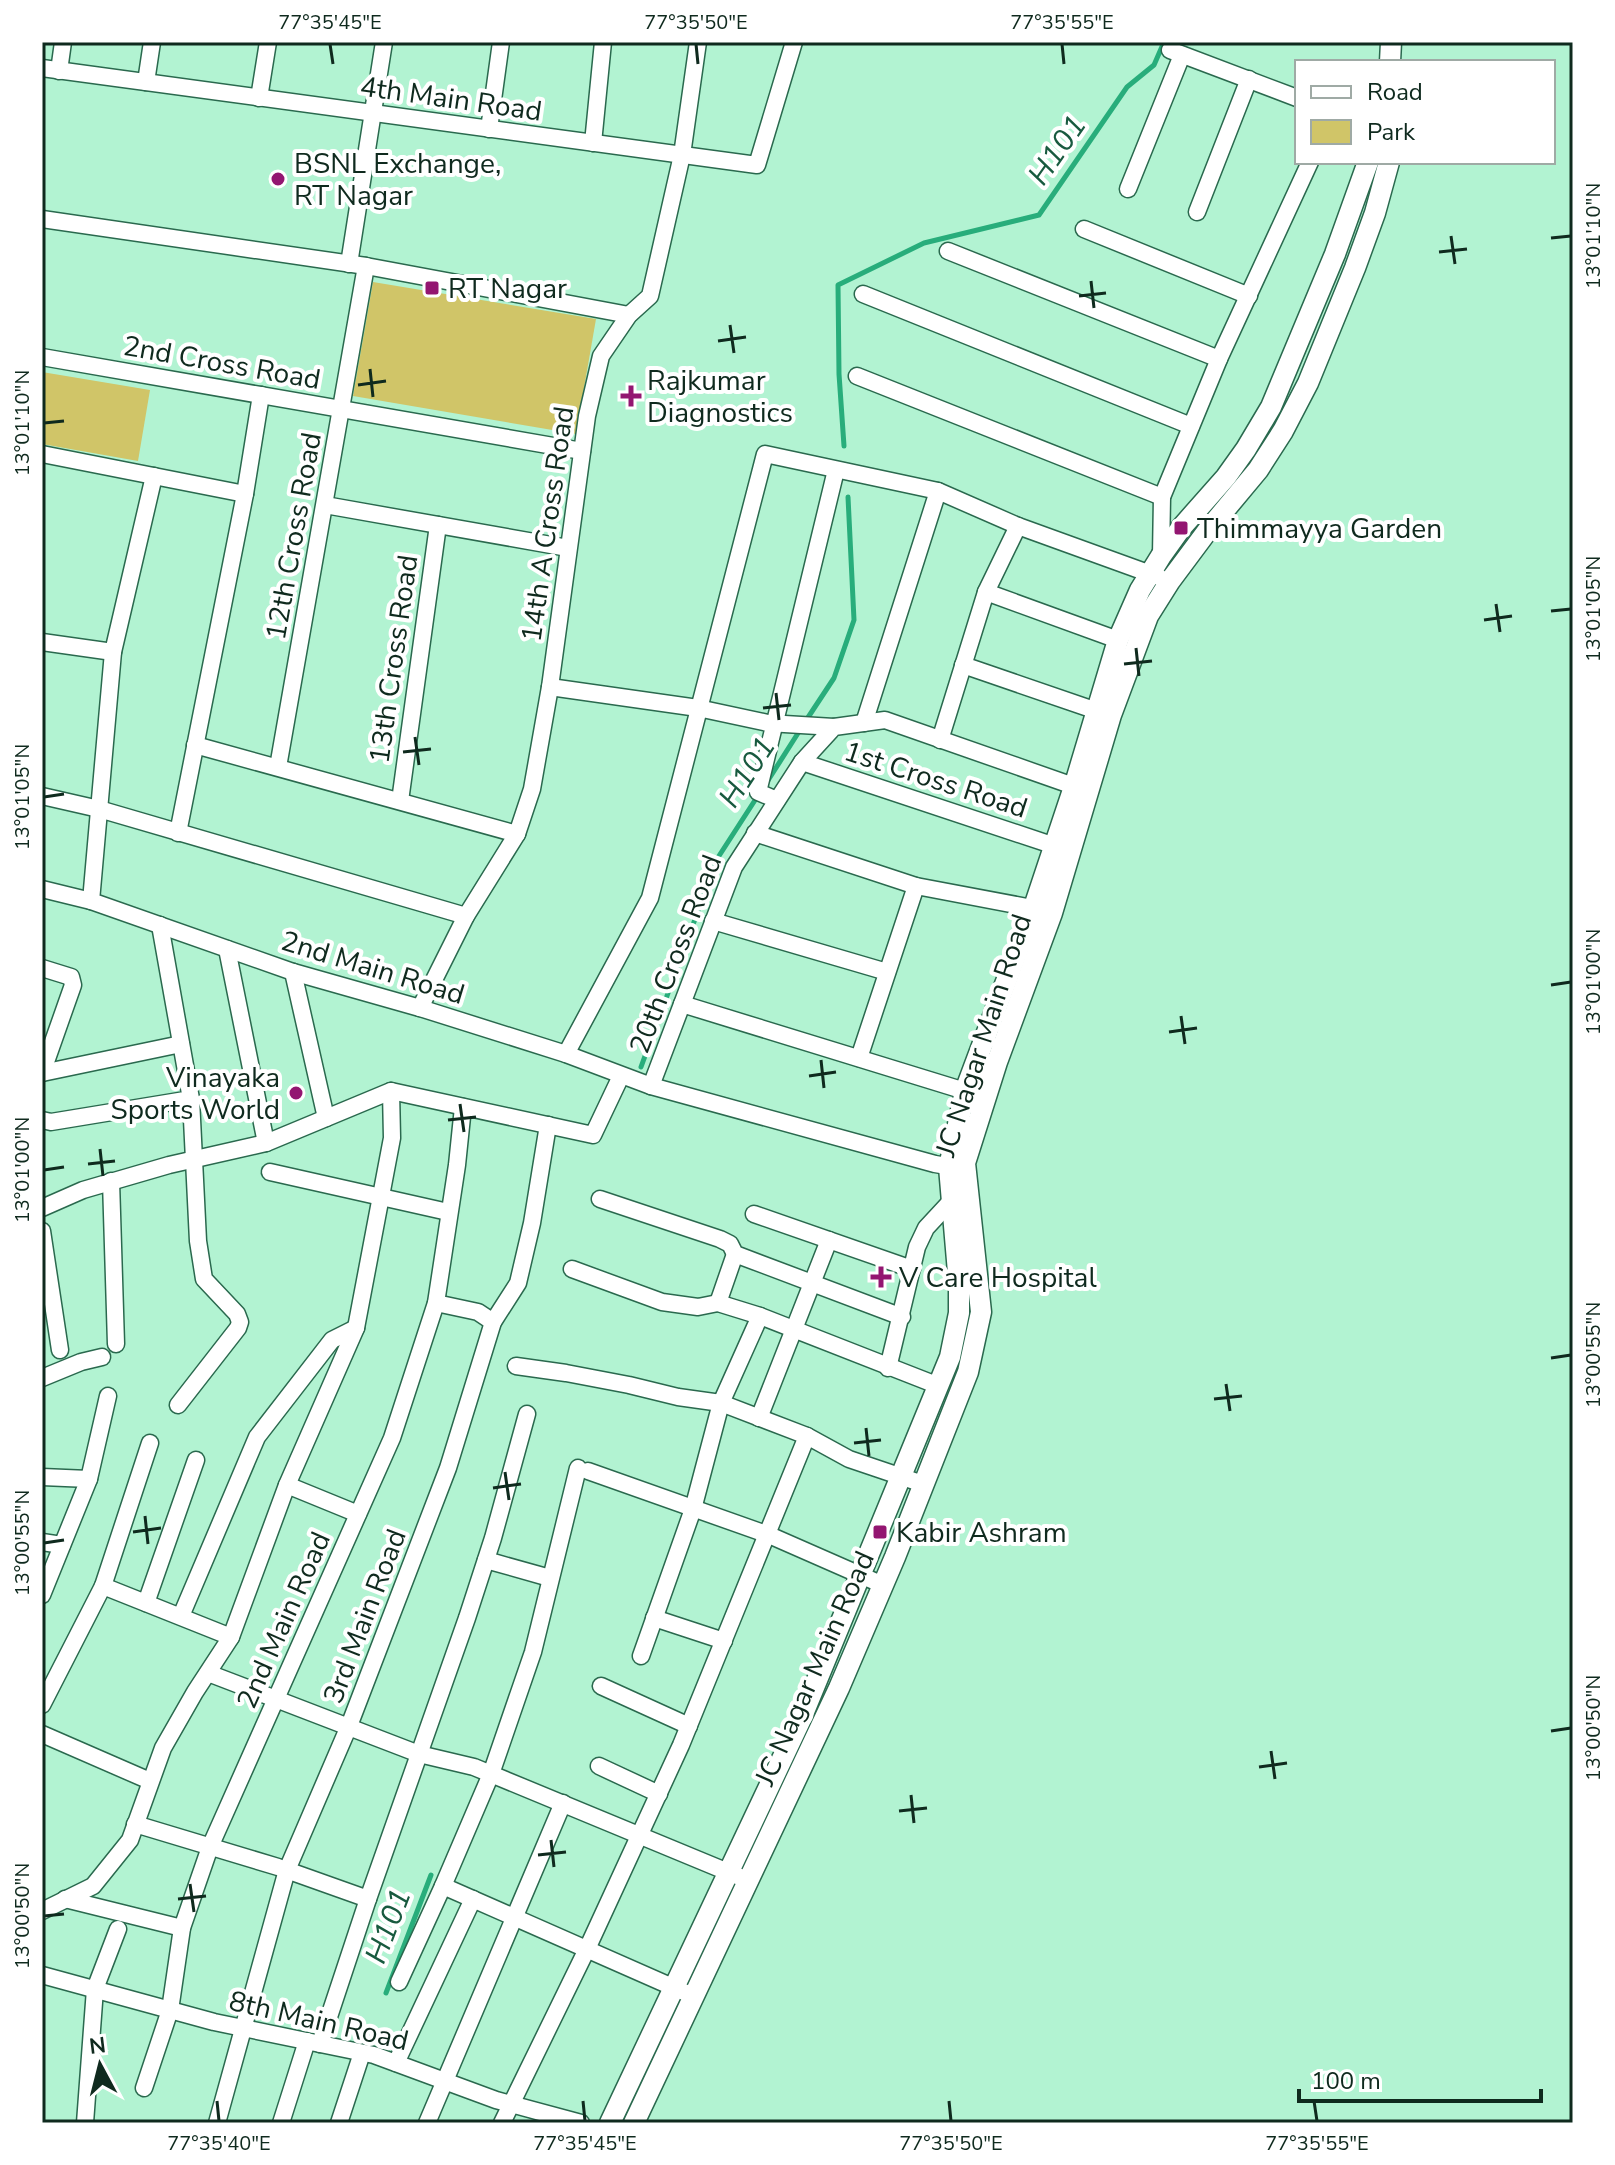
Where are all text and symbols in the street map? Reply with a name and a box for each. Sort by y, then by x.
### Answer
text: 77°35'45"E [278,9,382,36]
text: 77°35'50"E [644,9,748,36]
text: 77°35'55"E [1010,9,1114,36]
legend [1295,60,1555,164]
street label: 4th Main Road [357,67,544,131]
text: Road [1367,76,1423,108]
water label: H101 [1019,107,1096,194]
text: Park [1367,116,1416,148]
place label: BSNL Exchange, RT Nagar [294,145,501,215]
marker: BSNL Exchange, RT Nagar [269,170,287,188]
text: 13°01'10"N [1580,183,1607,289]
place label: RT Nagar [448,270,567,308]
marker: RT Nagar [423,279,441,297]
street label: 2nd Cross Road [120,327,323,399]
place label: Rajkumar Diagnostics [647,362,793,432]
text: 13°01'10"N [9,370,36,476]
marker: Rajkumar Diagnostics [622,387,640,405]
street label: 14th A Cross Road [513,404,583,644]
street label: 12th Cross Road [257,429,331,643]
place label: Thimmayya Garden [1197,510,1442,548]
marker: Thimmayya Garden [1172,519,1190,537]
street label: 13th Cross Road [361,552,427,766]
text: 13°01'05"N [1580,556,1607,662]
water label: H101 [709,729,786,816]
street label: 1st Cross Road [839,732,1032,827]
text: 13°01'05"N [9,744,36,850]
street label: 20th Cross Road [621,850,731,1059]
street label: JC Nagar Main Road [927,909,1041,1162]
street label: 2nd Main Road [276,922,469,1014]
text: 13°01'00"N [1580,929,1607,1035]
place label: Vinayaka Sports World [110,1059,280,1129]
marker: Vinayaka Sports World [287,1084,305,1102]
text: 13°01'00"N [9,1117,36,1223]
place label: V Care Hospital [898,1259,1097,1297]
marker: V Care Hospital [870,1266,892,1288]
text: 13°00'55"N [1580,1302,1607,1408]
text: 13°00'55"N [9,1490,36,1596]
place label: Kabir Ashram [896,1514,1067,1552]
marker: Kabir Ashram [871,1523,889,1541]
street label: 3rd Main Road [314,1524,416,1709]
street label: 2nd Main Road [228,1526,340,1715]
street label: JC Nagar Main Road [746,1545,884,1792]
text: 13°00'50"N [1580,1675,1607,1781]
text: 13°00'50"N [9,1863,36,1969]
water label: H101 [356,1883,421,1969]
street label: 8th Main Road [225,1982,412,2060]
north arrow [60,2025,140,2105]
text: N [88,2030,108,2062]
scale bar [1299,2053,1541,2103]
text: 100 m [1311,2065,1381,2097]
text: 77°35'40"E [167,2130,271,2157]
text: 77°35'45"E [533,2130,637,2157]
text: 77°35'50"E [899,2130,1003,2157]
text: 77°35'55"E [1265,2130,1369,2157]

